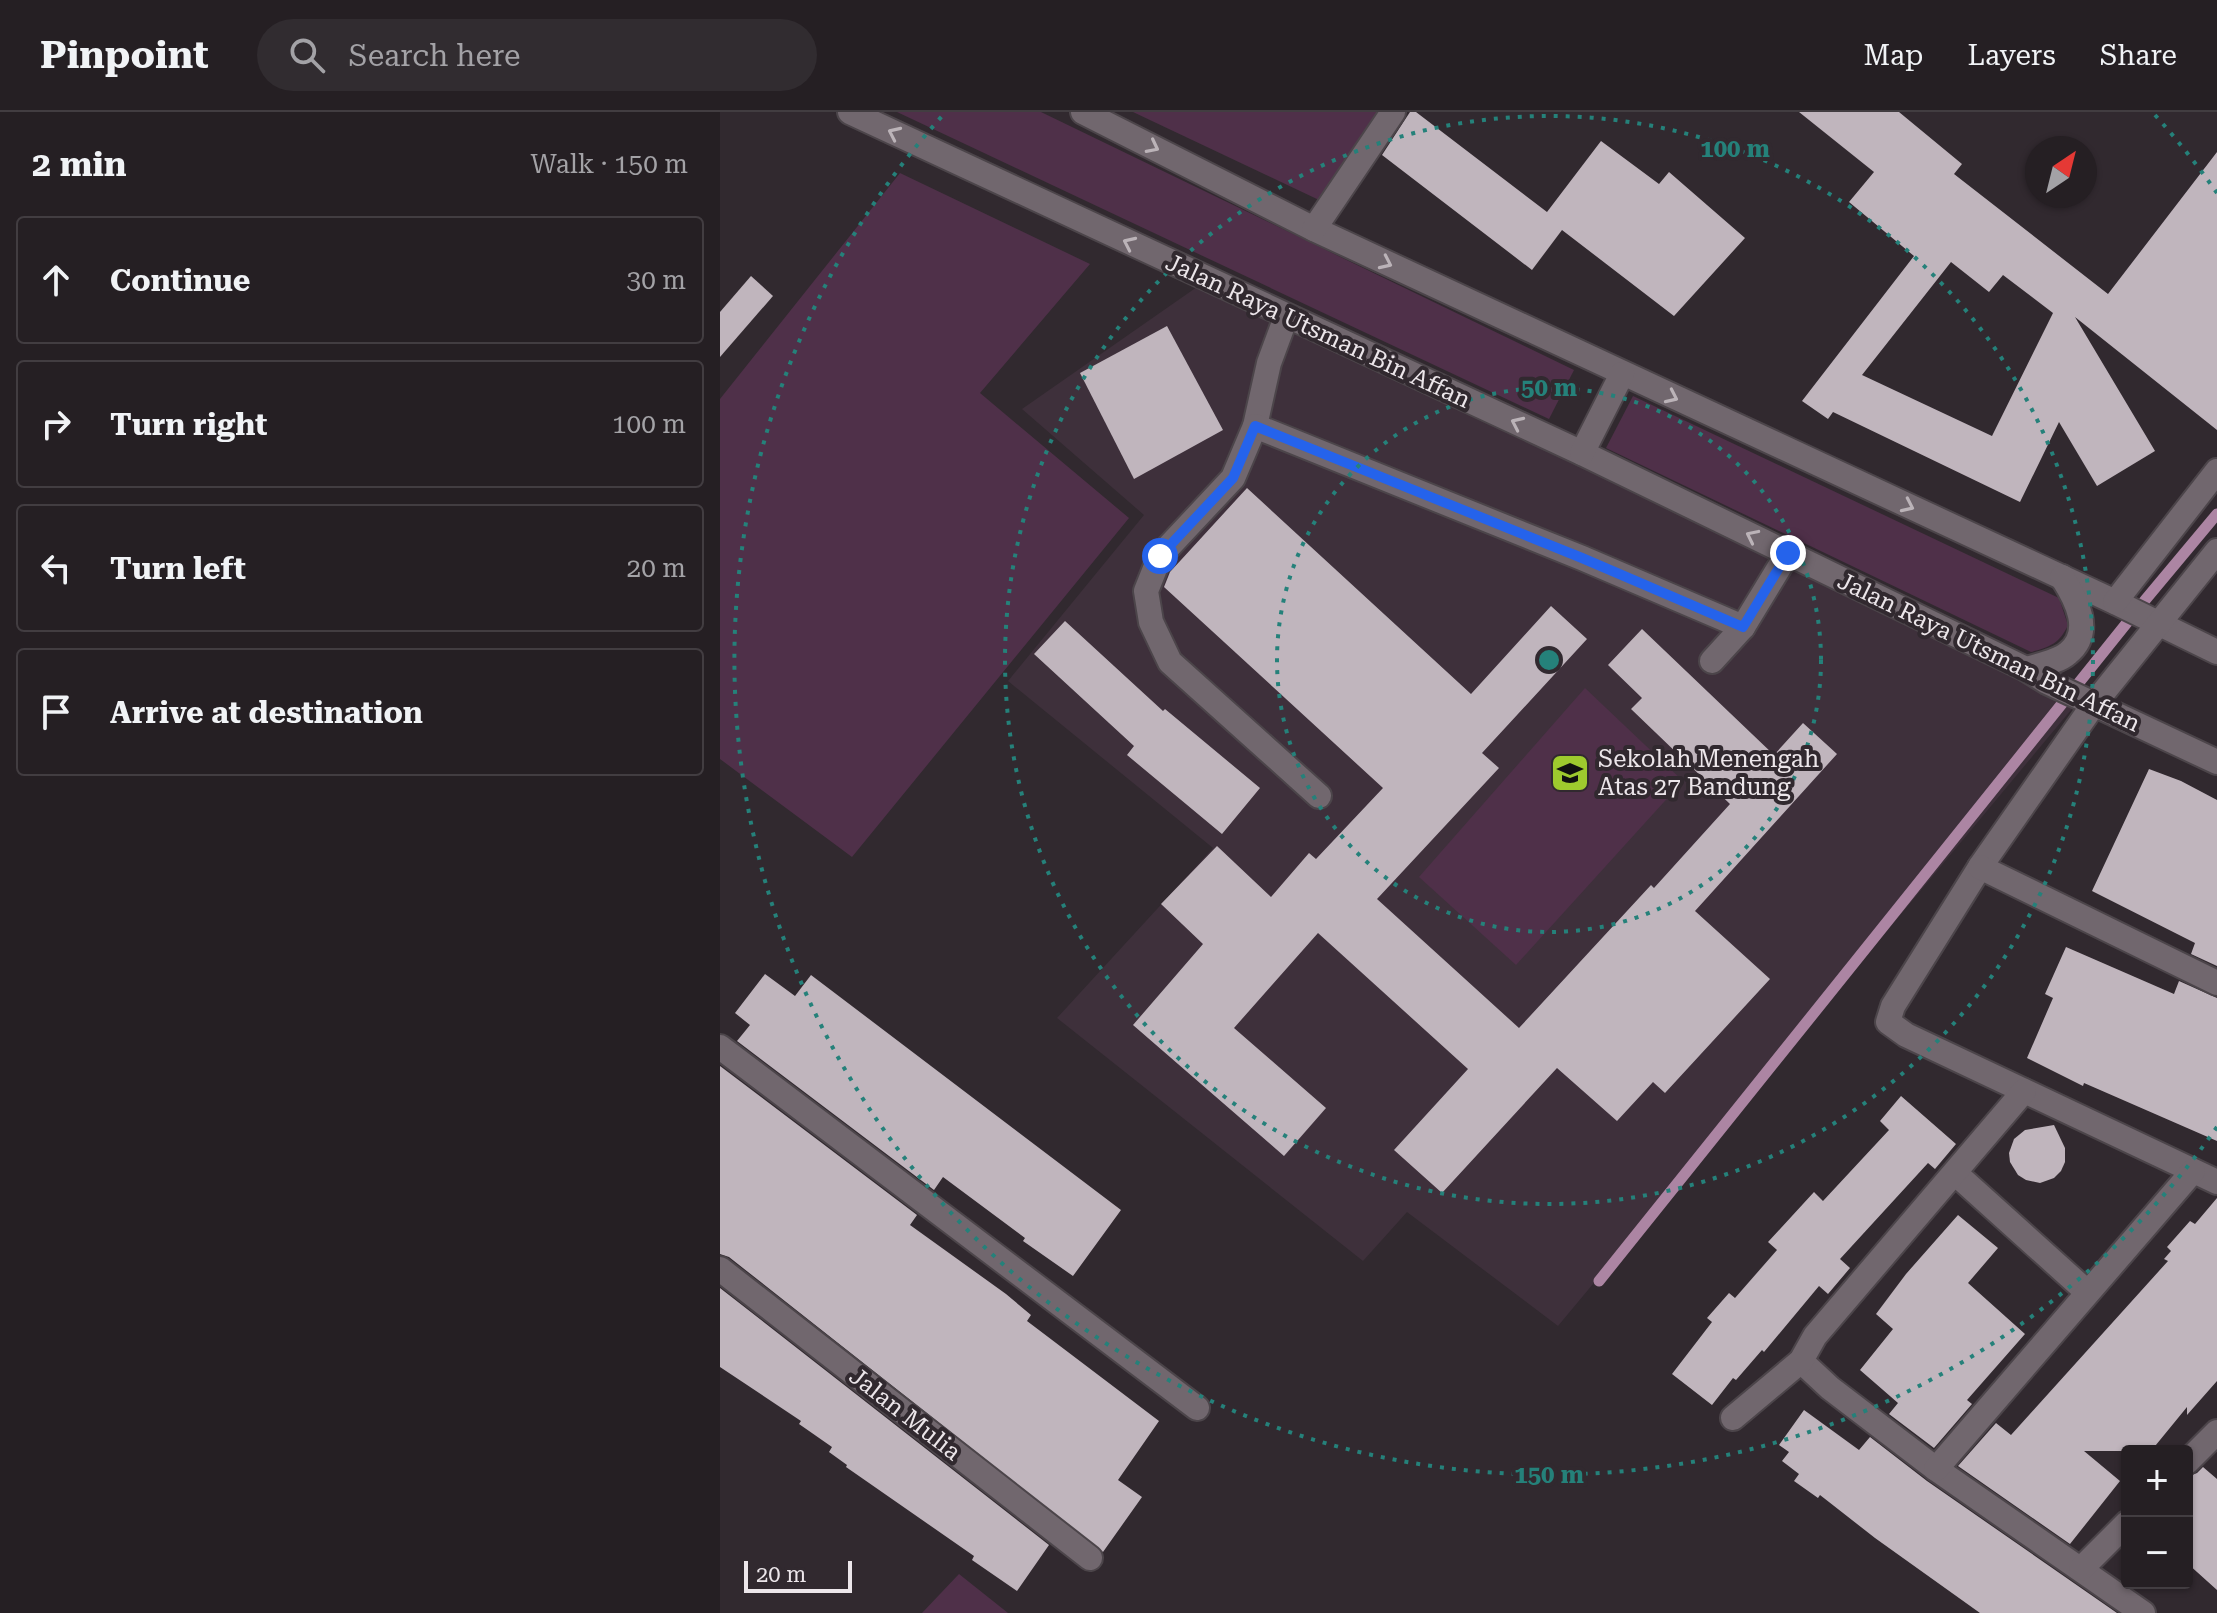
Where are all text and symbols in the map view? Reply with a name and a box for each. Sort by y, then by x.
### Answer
search box [257,19,817,91]
text: Pinpoint [40,33,209,77]
icon: search [285,33,329,77]
text: Search here [349,38,520,73]
text: Map [1864,39,1923,72]
text: Layers [1967,39,2056,72]
text: Share [2100,39,2177,72]
one-way arrow [887,127,902,143]
text: 100 m [1700,135,1770,163]
north arrow [2025,136,2097,208]
one-way arrow [1144,138,1159,153]
text: 2 min [32,144,127,184]
text: Walk · 150 m [530,149,688,179]
one-way arrow [1123,237,1137,253]
street label: Jalan Raya Utsman Bin Affan [1161,248,1475,414]
one-way arrow [1377,253,1392,269]
icon: ahead [34,258,78,302]
text: Continue [110,263,250,298]
text: 30 m [627,265,686,295]
text: 50 m [1521,374,1577,402]
one-way arrow [1664,387,1678,403]
icon: right [34,402,78,446]
text: Turn right [110,407,267,442]
text: 100 m [612,409,686,439]
one-way arrow [1511,417,1526,433]
one-way arrow [1900,496,1914,512]
one-way arrow [1745,530,1760,545]
route end [1770,535,1806,571]
route start [1142,538,1178,574]
icon: left [34,546,78,590]
text: Turn left [110,551,246,586]
text: 20 m [627,553,686,583]
street label: Jalan Raya Utsman Bin Affan [1833,566,2145,738]
centre of rings [1535,646,1563,674]
icon: arrive [34,690,78,734]
text: Arrive at destination [110,695,423,730]
place label: Sekolah Menengah Atas 27 Bandung [1598,745,1819,801]
school or university icon: Sekolah Menengah Atas 27 Bandung [1549,752,1591,794]
street label: Jalan Mulia [844,1362,966,1466]
map controls [2121,1445,2193,1589]
button: + [2121,1445,2193,1517]
text: 150 m [1514,1461,1584,1489]
button: − [2121,1517,2193,1589]
scale bar [744,1557,852,1593]
text: 20 m [756,1562,806,1587]

